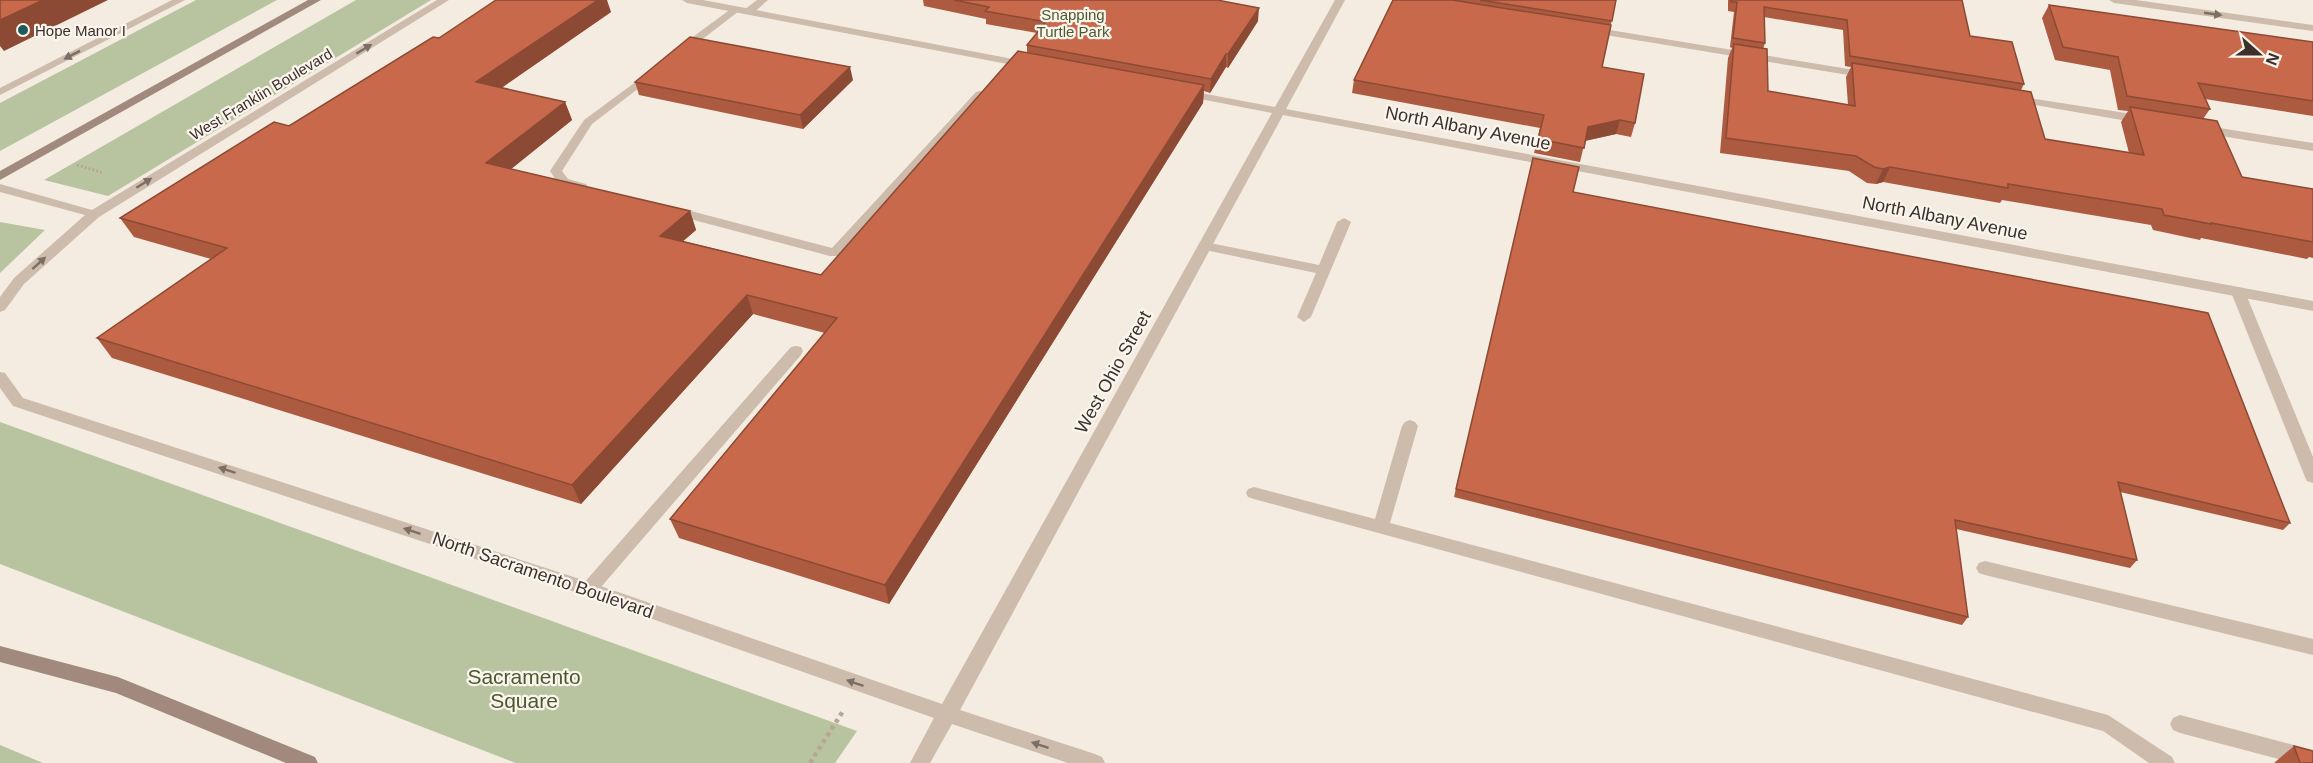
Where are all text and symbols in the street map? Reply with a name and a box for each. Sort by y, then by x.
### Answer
park label: Snapping Turtle Park [1037,6,1110,40]
one-way arrow [2204,10,2223,19]
place label: Hope Manor I [35,22,126,39]
marker: Hope Manor I [16,23,30,37]
north arrow [2229,24,2289,84]
one-way arrow [356,43,372,54]
street label: West Franklin Boulevard [187,45,335,143]
one-way arrow [64,51,81,60]
text: N [2263,51,2283,68]
street label: North Albany Avenue [1384,102,1552,154]
one-way arrow [136,178,152,189]
street label: North Albany Avenue [1861,192,2029,244]
one-way arrow [31,256,46,270]
street label: West Ohio Street [1071,307,1155,437]
one-way arrow [218,465,236,475]
one-way arrow [403,526,421,535]
street label: North Sacramento Boulevard [430,528,656,622]
park label: Sacramento Square [467,665,581,712]
one-way arrow [846,677,864,687]
one-way arrow [1031,739,1049,749]

